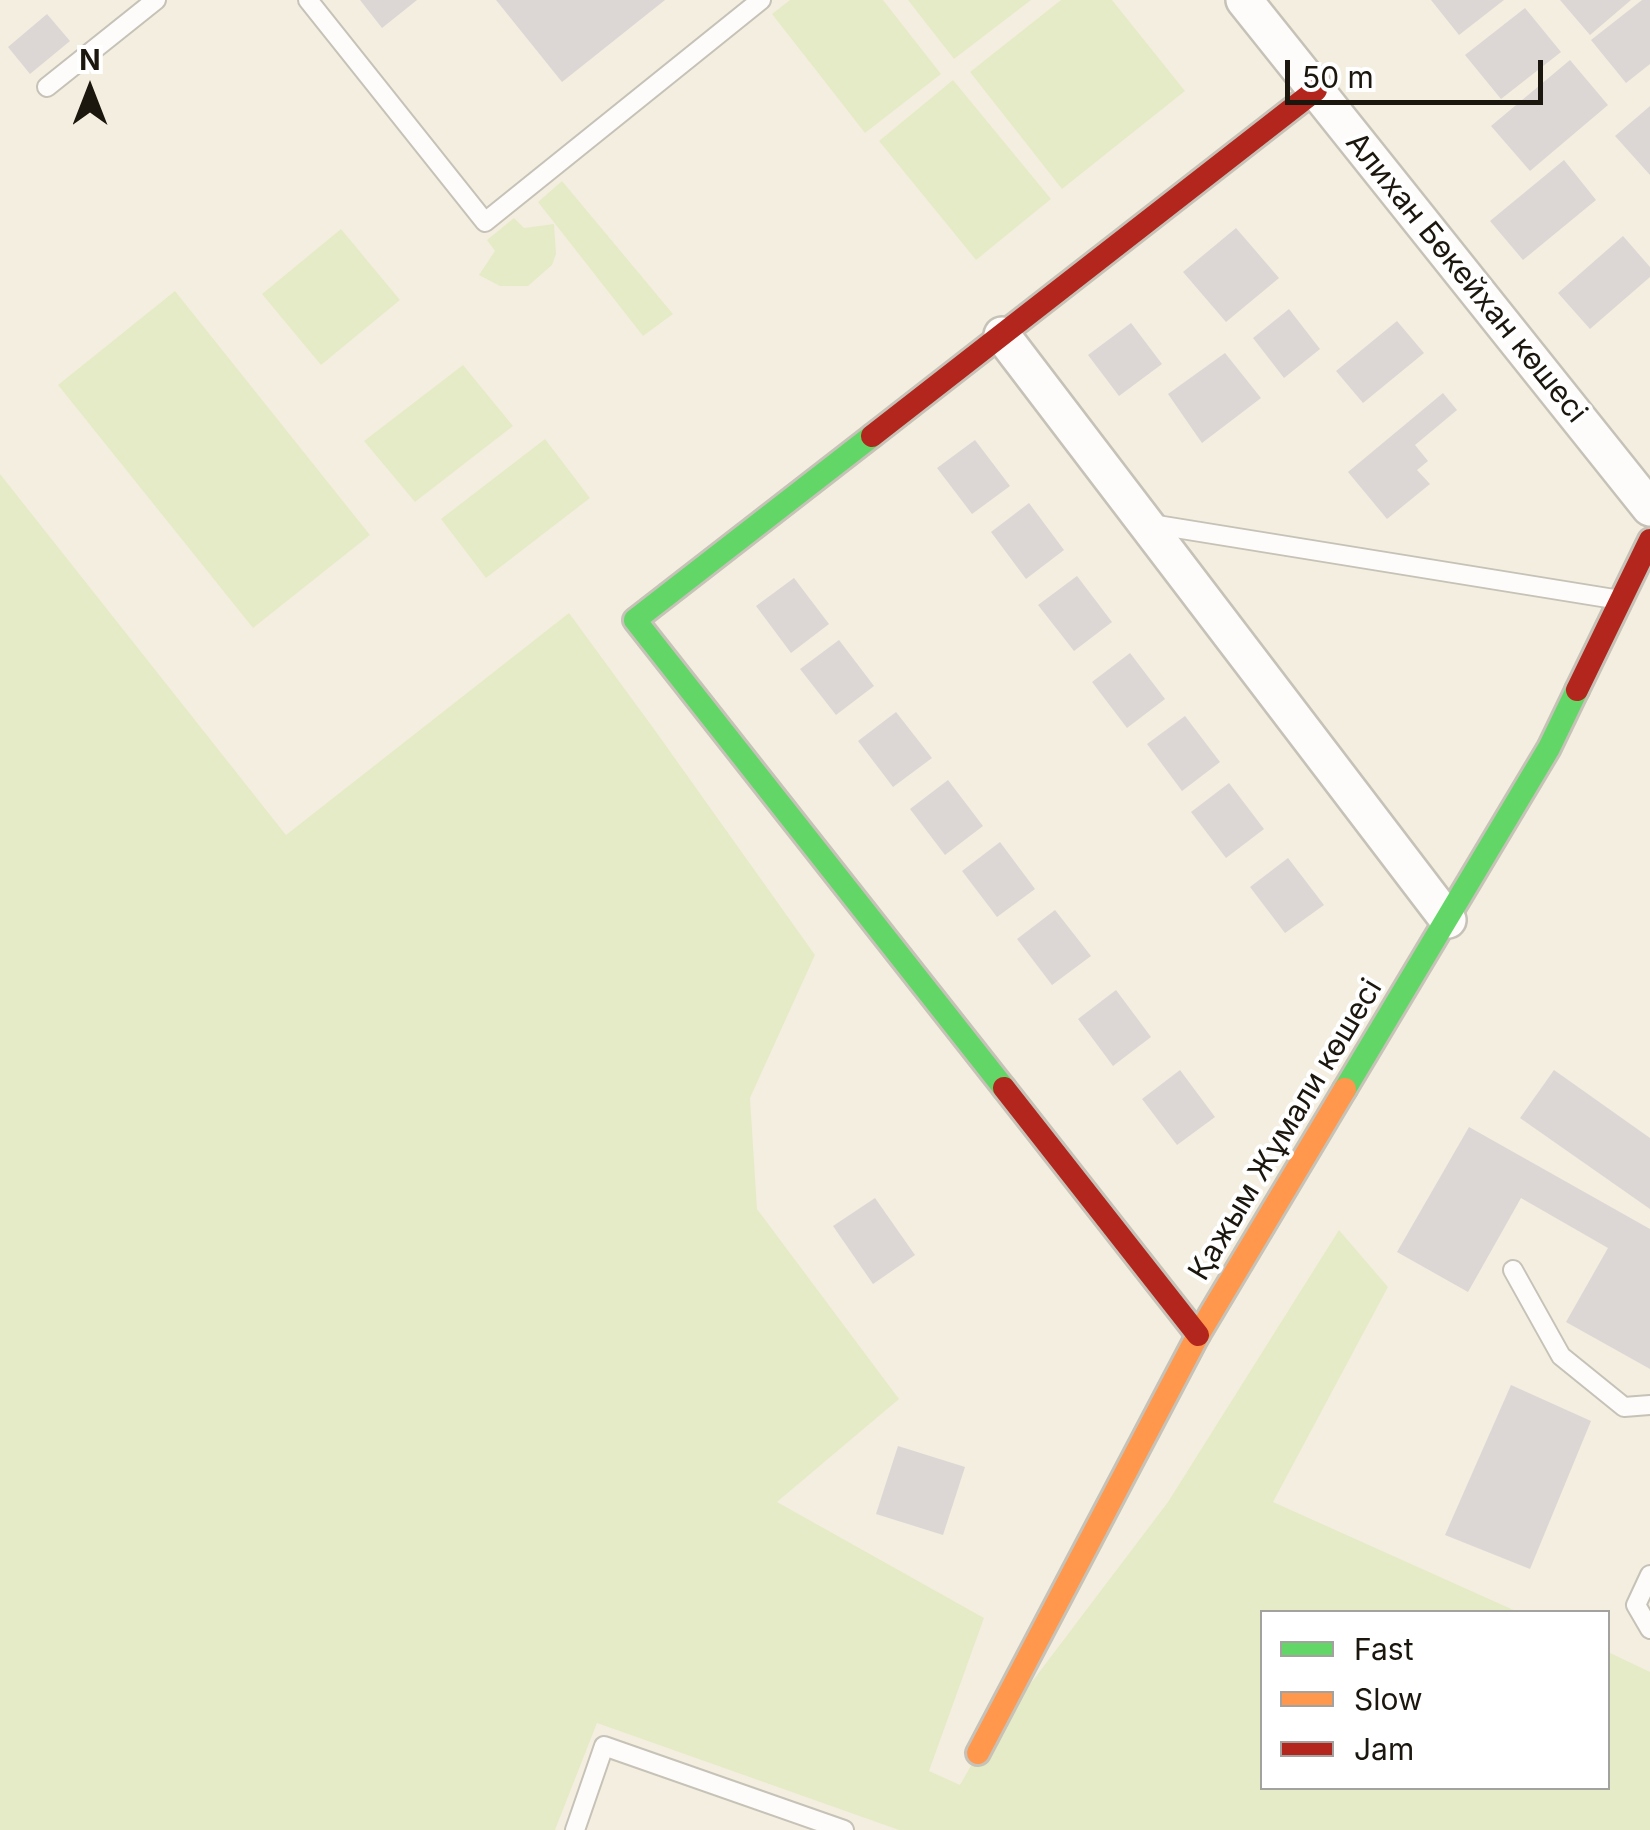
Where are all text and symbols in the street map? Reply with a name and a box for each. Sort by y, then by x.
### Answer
north arrow [40,40,140,140]
scale bar [1290,40,1548,102]
text: N [79,43,101,77]
text: 50 m [1302,59,1374,95]
street label: Алихан Бөкейхан көшесі [1338,126,1594,430]
street label: Қажым Жұмали көшесі [1182,973,1390,1287]
legend [1260,1610,1610,1790]
text: Fast [1354,1631,1413,1667]
text: Slow [1354,1681,1423,1717]
text: Jam [1354,1731,1414,1767]

